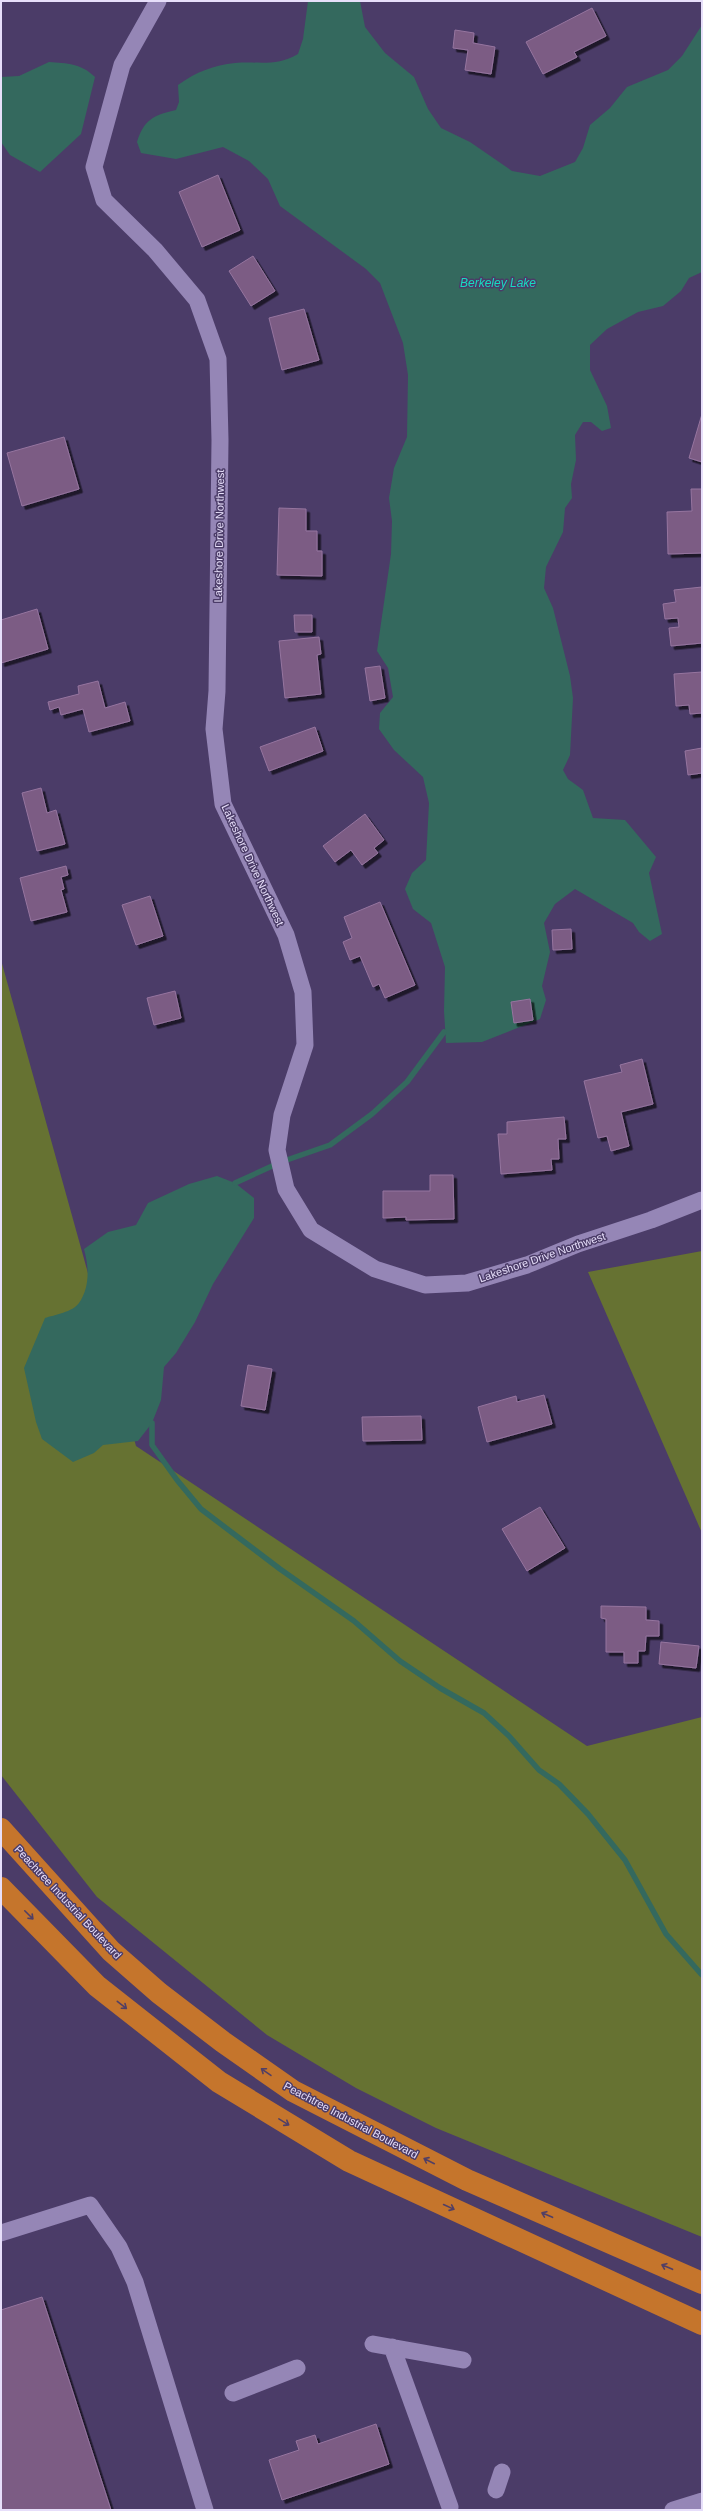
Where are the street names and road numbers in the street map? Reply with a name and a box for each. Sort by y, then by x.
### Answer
street label: Lakeshore Drive Northwest [212,470,226,602]
street label: Lakeshore Drive Northwest [220,802,286,928]
street label: Lakeshore Drive Northwest [477,1230,607,1284]
street label: Peachtree Industrial Boulevard [12,1843,124,1961]
street label: Peachtree Industrial Boulevard [282,2079,420,2161]

